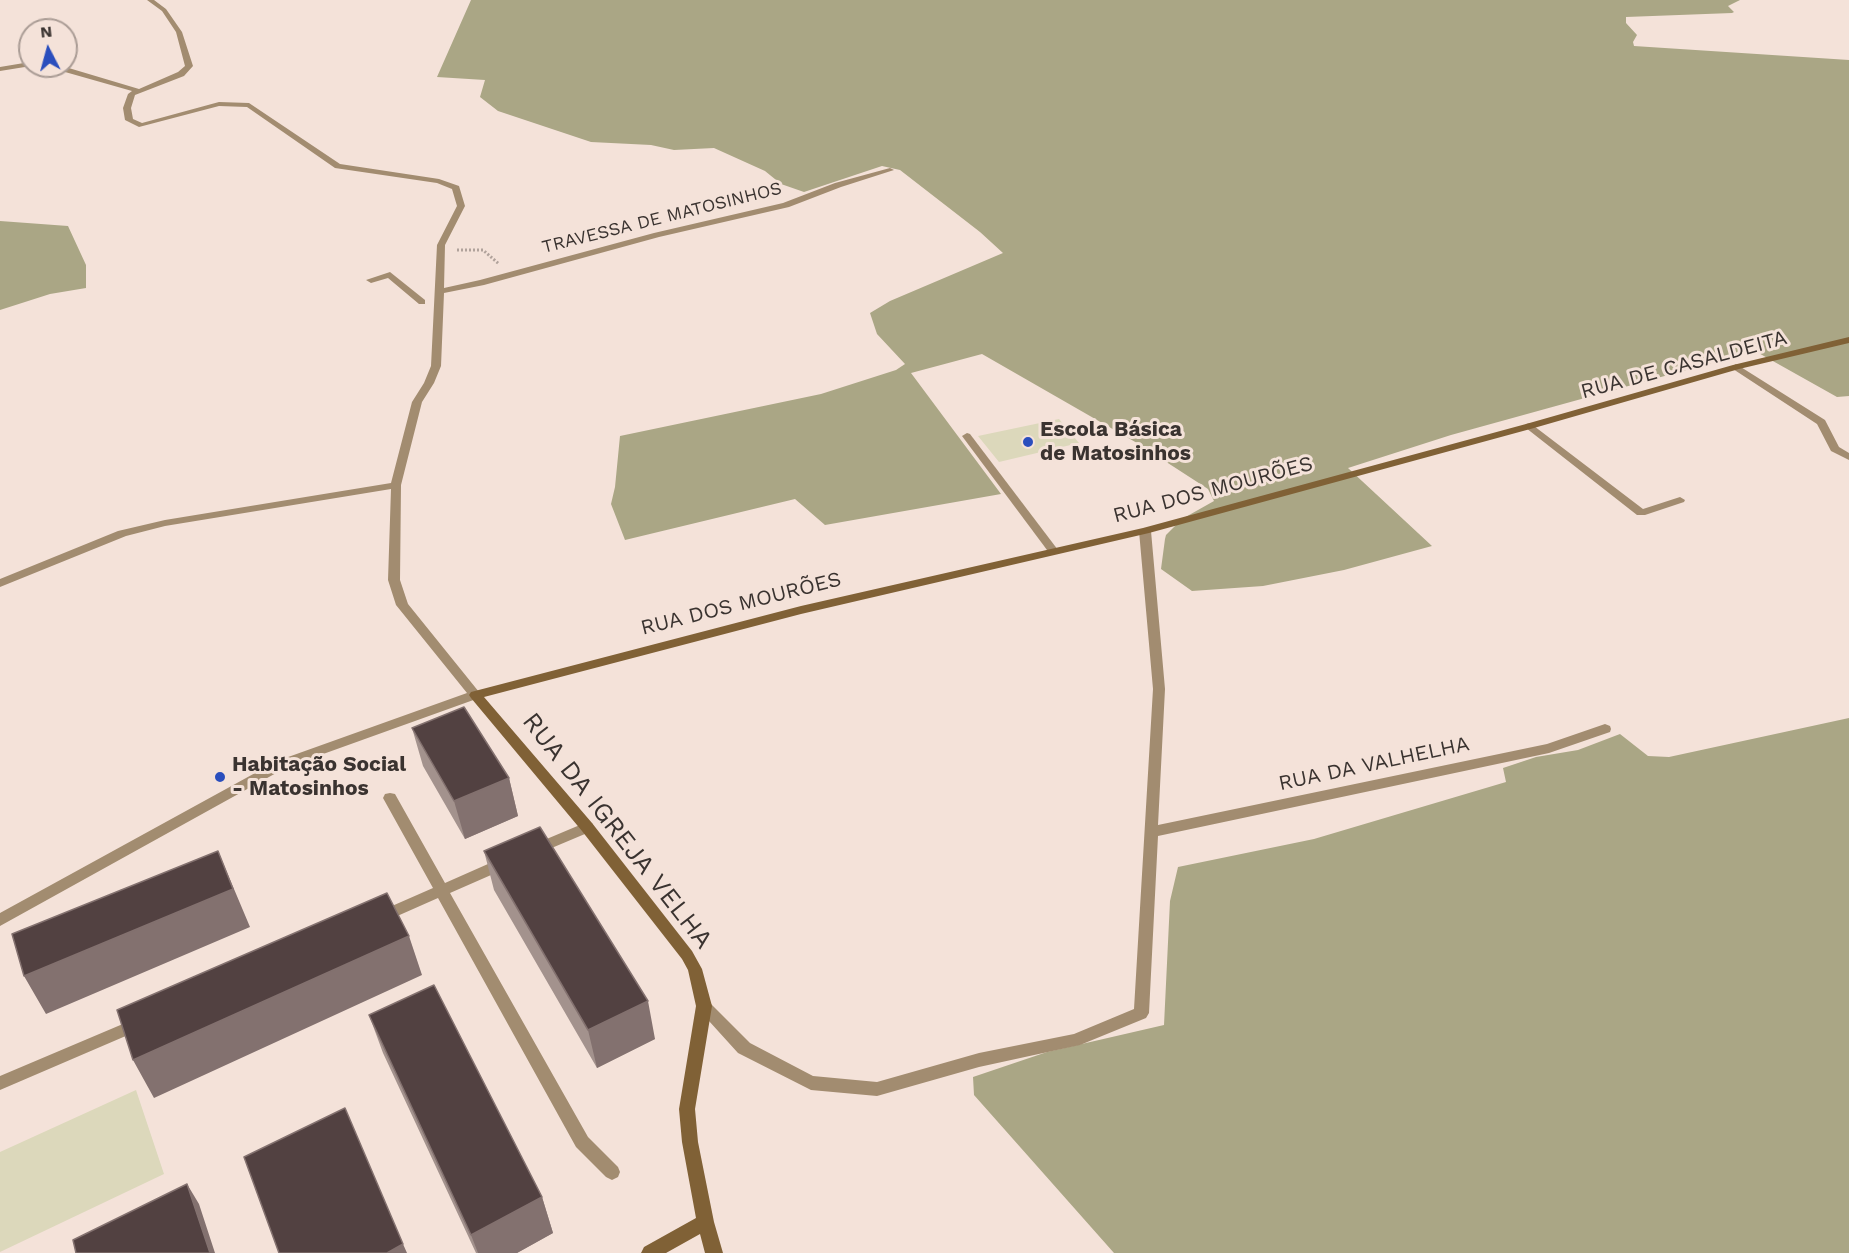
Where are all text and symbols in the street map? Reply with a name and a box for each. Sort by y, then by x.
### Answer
north arrow [18,18,78,78]
text: N [39,22,53,42]
street label: TRAVESSA DE MATOSINHOS [540,178,784,258]
street label: RUA DE CASALDEITA [1578,325,1790,405]
place label: Escola Básica de Matosinhos [1040,417,1191,467]
marker: Escola Básica de Matosinhos [1021,435,1035,449]
street label: RUA DOS MOURÕES [1110,451,1316,529]
street label: RUA DOS MOURÕES [638,567,844,641]
street label: RUA DA IGREJA VELHA [515,707,719,955]
street label: RUA DA VALHELHA [1276,731,1472,797]
place label: Habitação Social - Matosinhos [232,752,406,802]
marker: Habitação Social - Matosinhos [213,770,227,784]

